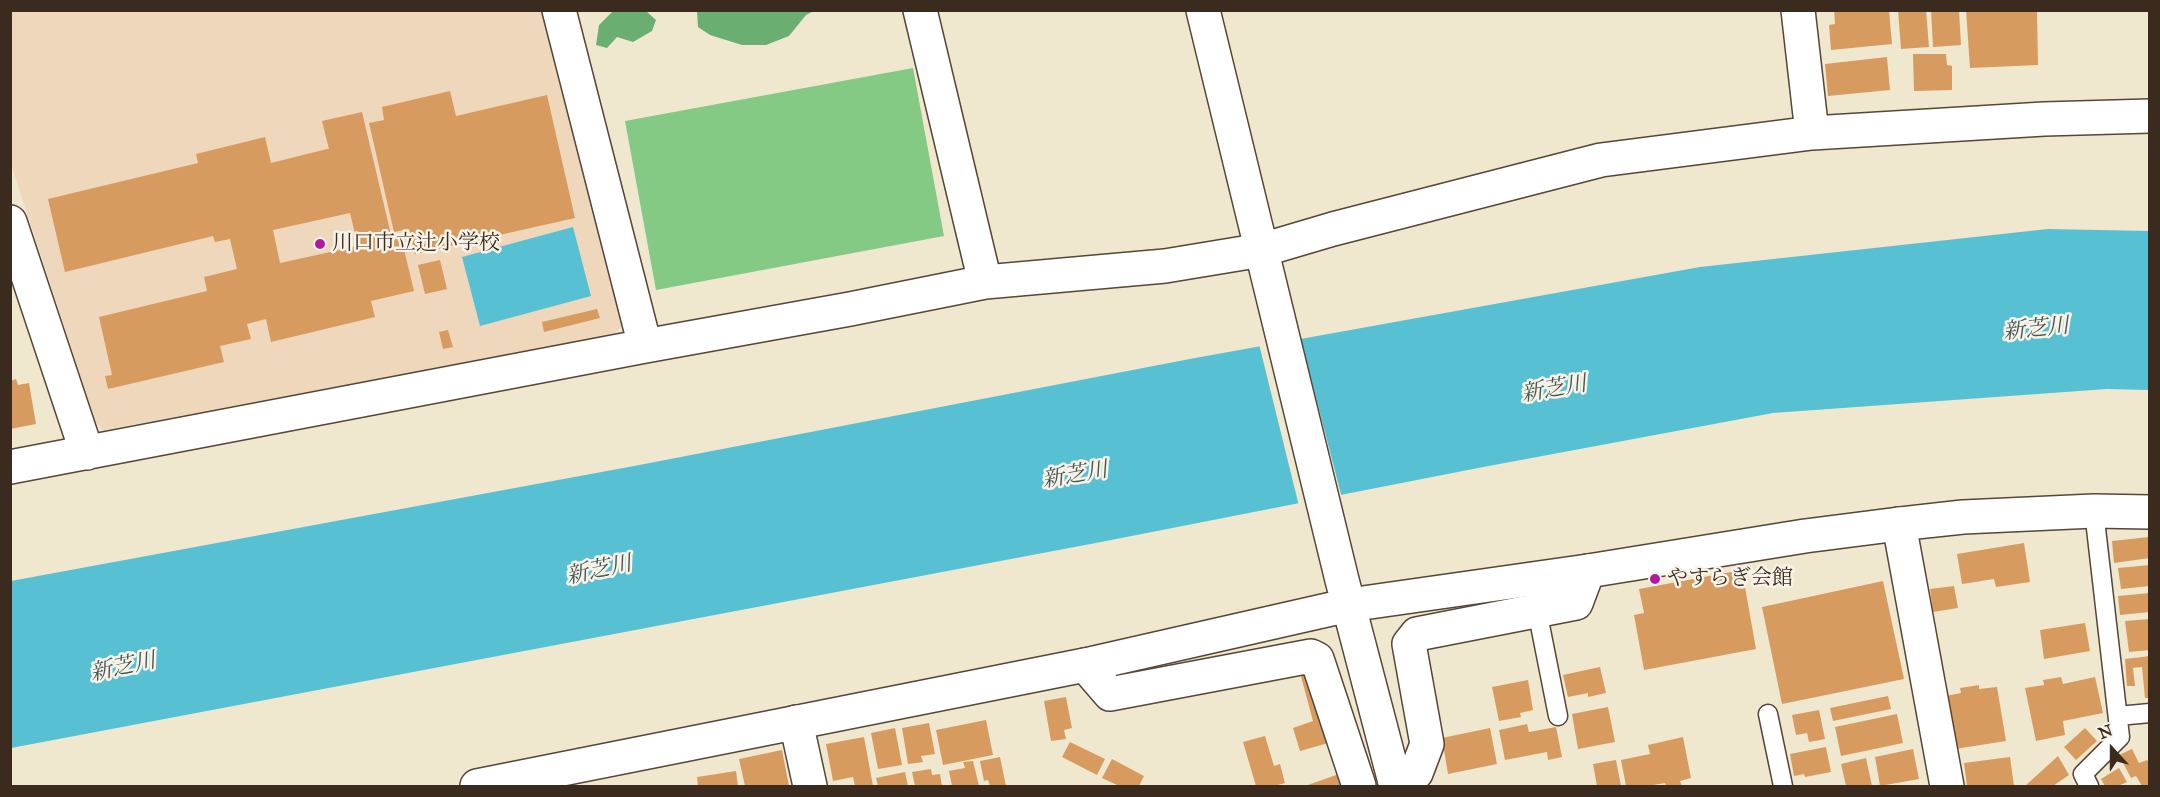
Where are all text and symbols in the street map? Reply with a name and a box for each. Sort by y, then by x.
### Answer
place label: 川口市立辻小学校 [332,231,500,257]
marker: 川口市立辻小学校 [313,237,327,251]
water label: 新芝川 [2002,313,2070,347]
water label: 新芝川 [1519,371,1589,409]
water label: 新芝川 [1040,457,1110,495]
water label: 新芝川 [564,551,634,591]
place label: やすらぎ会館 [1667,566,1793,592]
marker: やすらぎ会館 [1648,572,1662,586]
water label: 新芝川 [88,648,158,688]
north arrow [2082,719,2142,779]
text: N [2096,720,2115,743]

